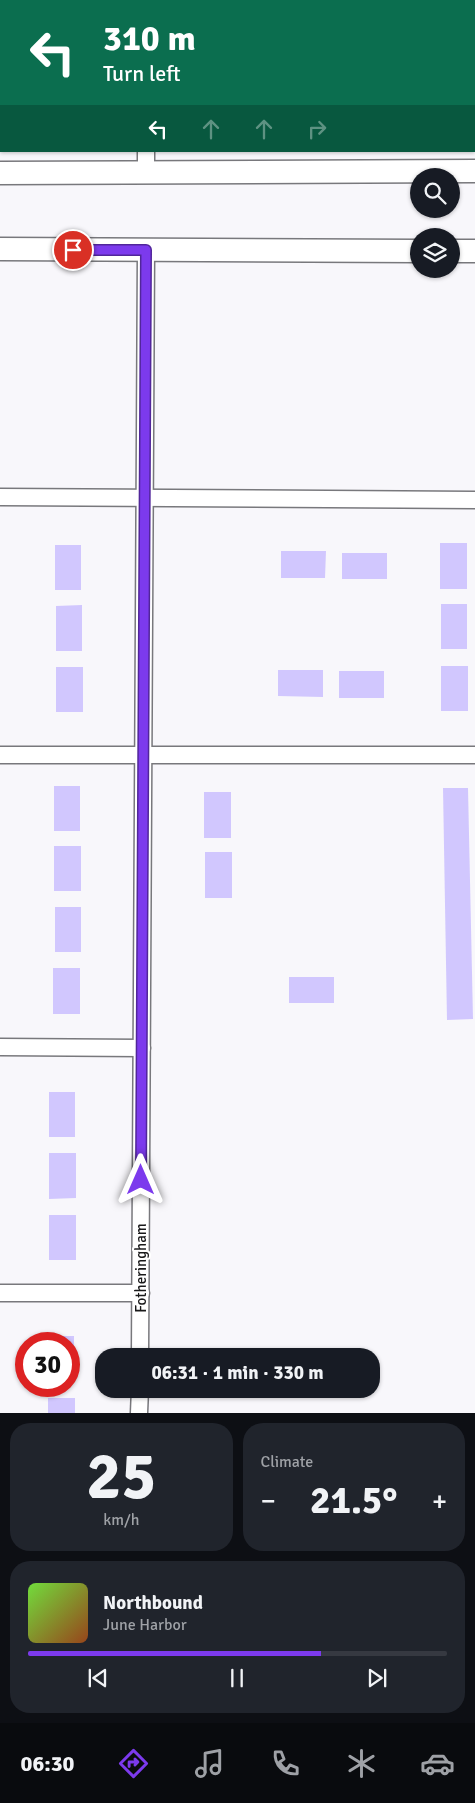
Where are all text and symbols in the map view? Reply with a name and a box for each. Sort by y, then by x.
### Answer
text: 310 m [103,17,196,60]
icon: left [20,20,85,85]
text: Turn left [103,60,181,87]
icon: left [144,115,172,143]
icon: ahead [197,115,225,143]
icon: ahead [250,115,278,143]
icon: right [303,115,331,143]
map controls [410,168,460,278]
button: search [410,168,460,218]
button: layers [410,228,460,278]
pin [52,229,94,271]
icon: arrive [59,236,87,264]
position arrow [114,1153,166,1205]
street label: Fotheringham [132,1223,150,1313]
speed limit sign: 30 [15,1332,80,1397]
text: 06:31 · 1 min · 330 m [151,1361,324,1385]
text: 25 [86,1437,156,1517]
text: Climate [261,1452,313,1472]
text: 21.5° [310,1477,398,1524]
text: − [261,1484,276,1518]
text: + [432,1484,447,1518]
text: km/h [103,1510,139,1530]
text: Northbound [103,1591,203,1615]
text: June Harbor [103,1615,187,1635]
icon: previous [84,1664,112,1692]
icon: pause [223,1664,251,1692]
icon: next [363,1664,391,1692]
icon: directions [116,1746,151,1781]
icon: music [192,1746,227,1781]
icon: phone [268,1746,303,1781]
icon: climate [344,1746,379,1781]
icon: car [420,1746,455,1781]
text: 06:30 [21,1750,75,1777]

